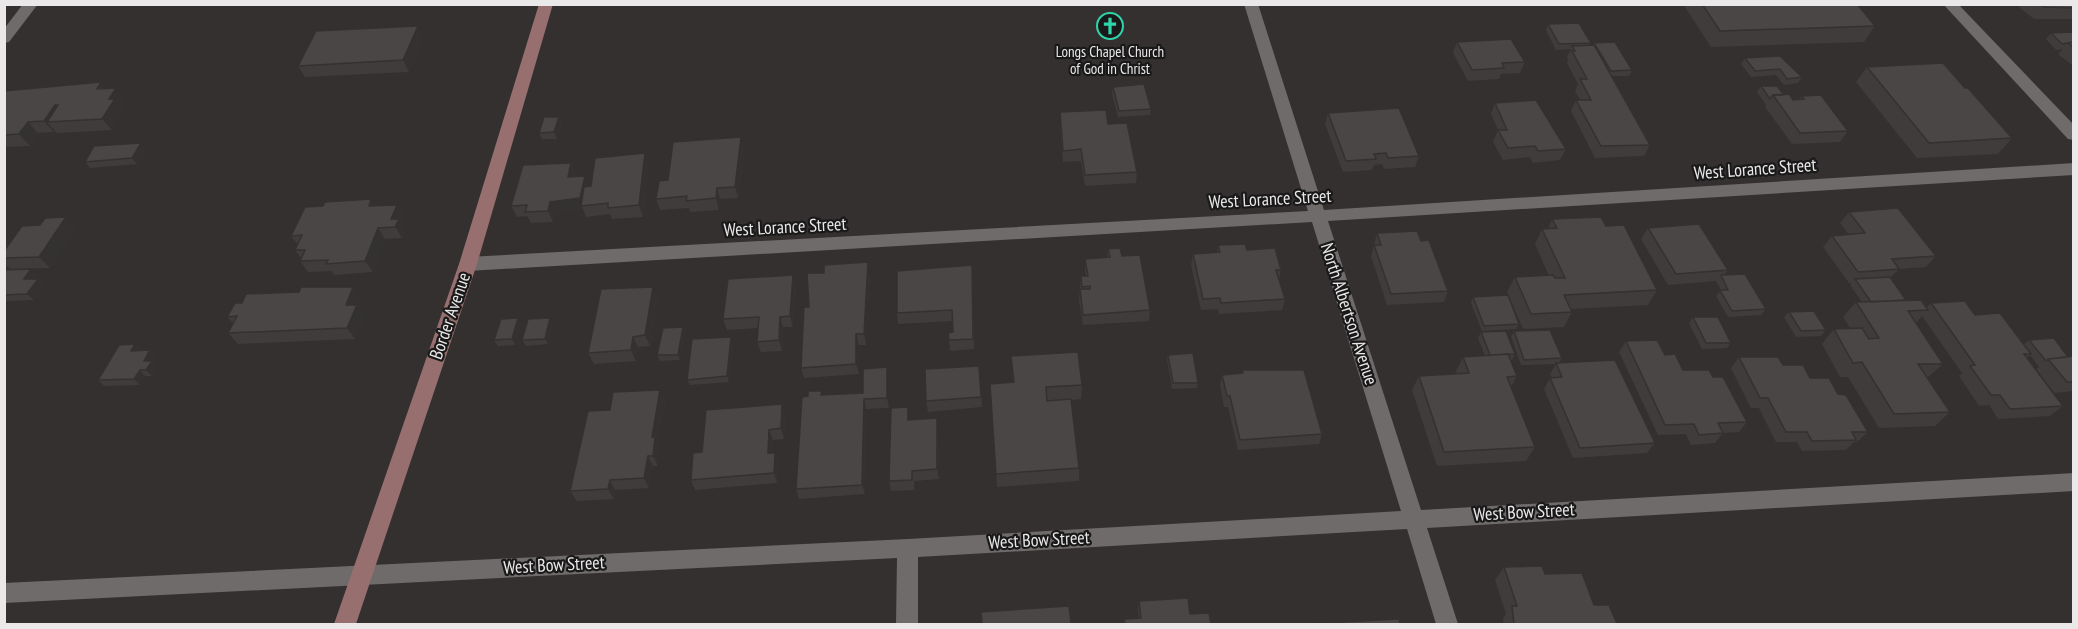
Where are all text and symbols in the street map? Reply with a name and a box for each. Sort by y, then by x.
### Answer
church icon: Longs Chapel Church of God in Christ [1095,11,1125,41]
place label: Longs Chapel Church of God in Christ [1056,42,1164,78]
street label: West Lorance Street [1693,153,1817,184]
street label: West Lorance Street [1208,184,1332,213]
street label: West Lorance Street [723,212,847,241]
street label: North Albertson Avenue [1316,240,1383,388]
street label: Border Avenue [424,269,475,362]
street label: West Bow Street [1473,497,1575,526]
street label: West Bow Street [988,525,1090,554]
street label: West Bow Street [503,550,605,579]

